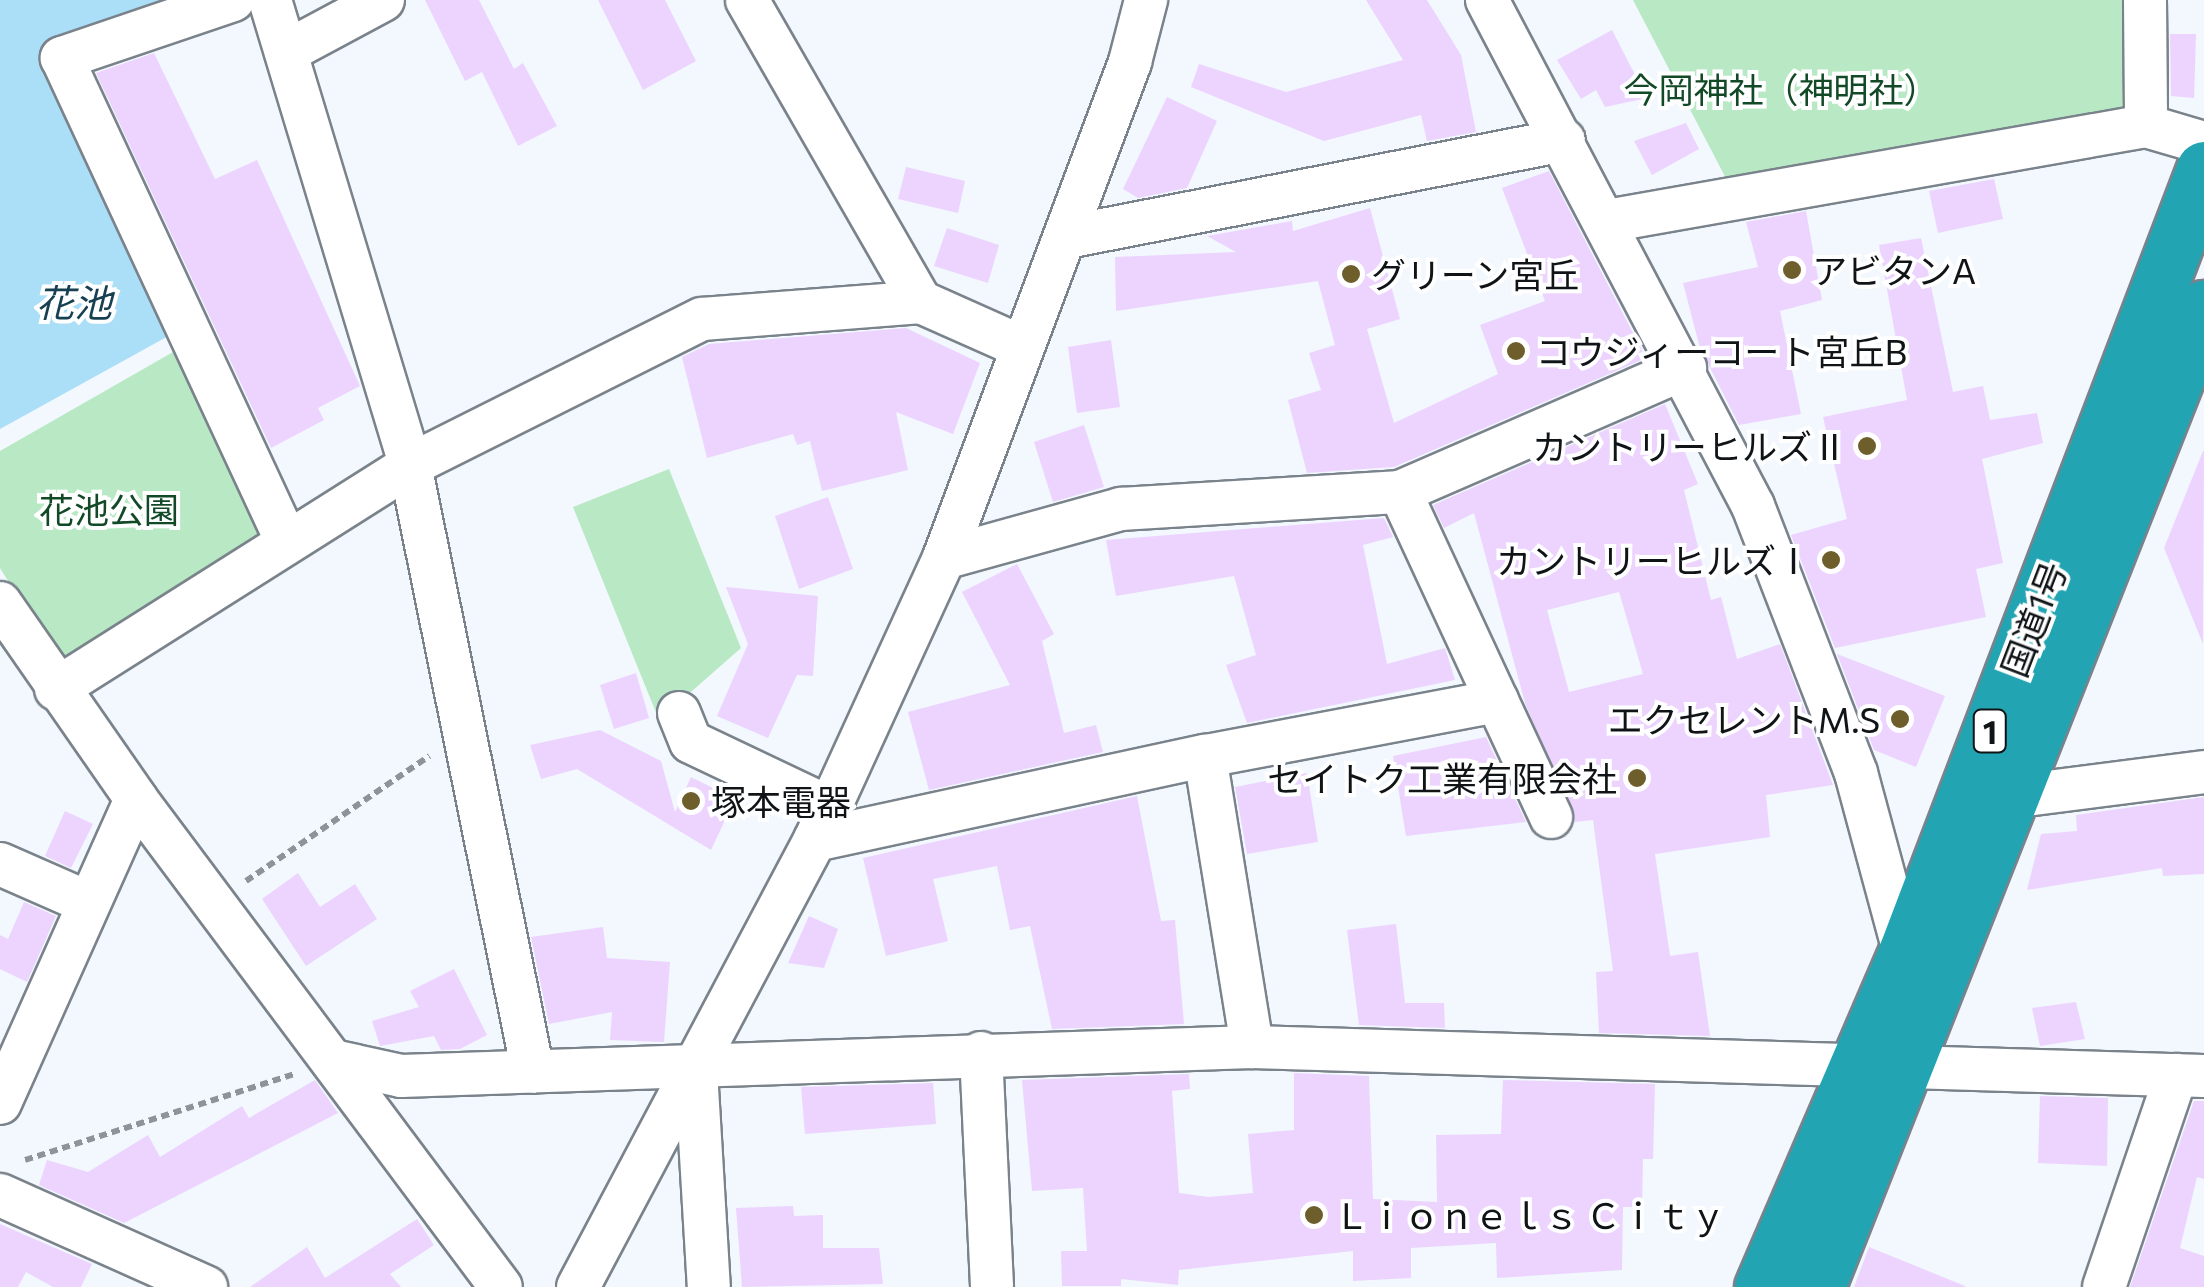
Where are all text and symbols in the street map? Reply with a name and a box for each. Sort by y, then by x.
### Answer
park label: 今岡神社（神明社） [1624,68,1938,110]
place label: アビタンA [1812,249,1976,291]
place label: グリーン宮丘 [1371,253,1581,295]
marker: アビタンA [1781,259,1803,281]
marker: グリーン宮丘 [1340,263,1362,285]
water label: 花池 [36,279,112,325]
place label: コウジィーコート宮丘B [1536,330,1909,372]
marker: コウジィーコート宮丘B [1505,340,1527,362]
place label: カントリーヒルズⅡ [1532,425,1847,467]
marker: カントリーヒルズⅡ [1856,435,1878,457]
park label: 花池公園 [39,488,179,530]
place label: カントリーヒルズⅠ [1496,539,1811,581]
marker: カントリーヒルズⅠ [1820,549,1842,571]
street label: 国道1号 [1992,555,2074,683]
place label: エクセレントM.S [1608,698,1880,740]
road number: 1 [1972,704,2008,758]
marker: エクセレントM.S [1889,708,1911,730]
place label: セイトク工業有限会社 [1267,757,1617,799]
marker: セイトク工業有限会社 [1626,767,1648,789]
place label: 塚本電器 [711,780,851,822]
marker: 塚本電器 [680,790,702,812]
place label: Ｌｉｏｎｅｌｓ Ｃｉｔｙ [1334,1194,1726,1236]
marker: Ｌｉｏｎｅｌｓ Ｃｉｔｙ [1303,1204,1325,1226]

